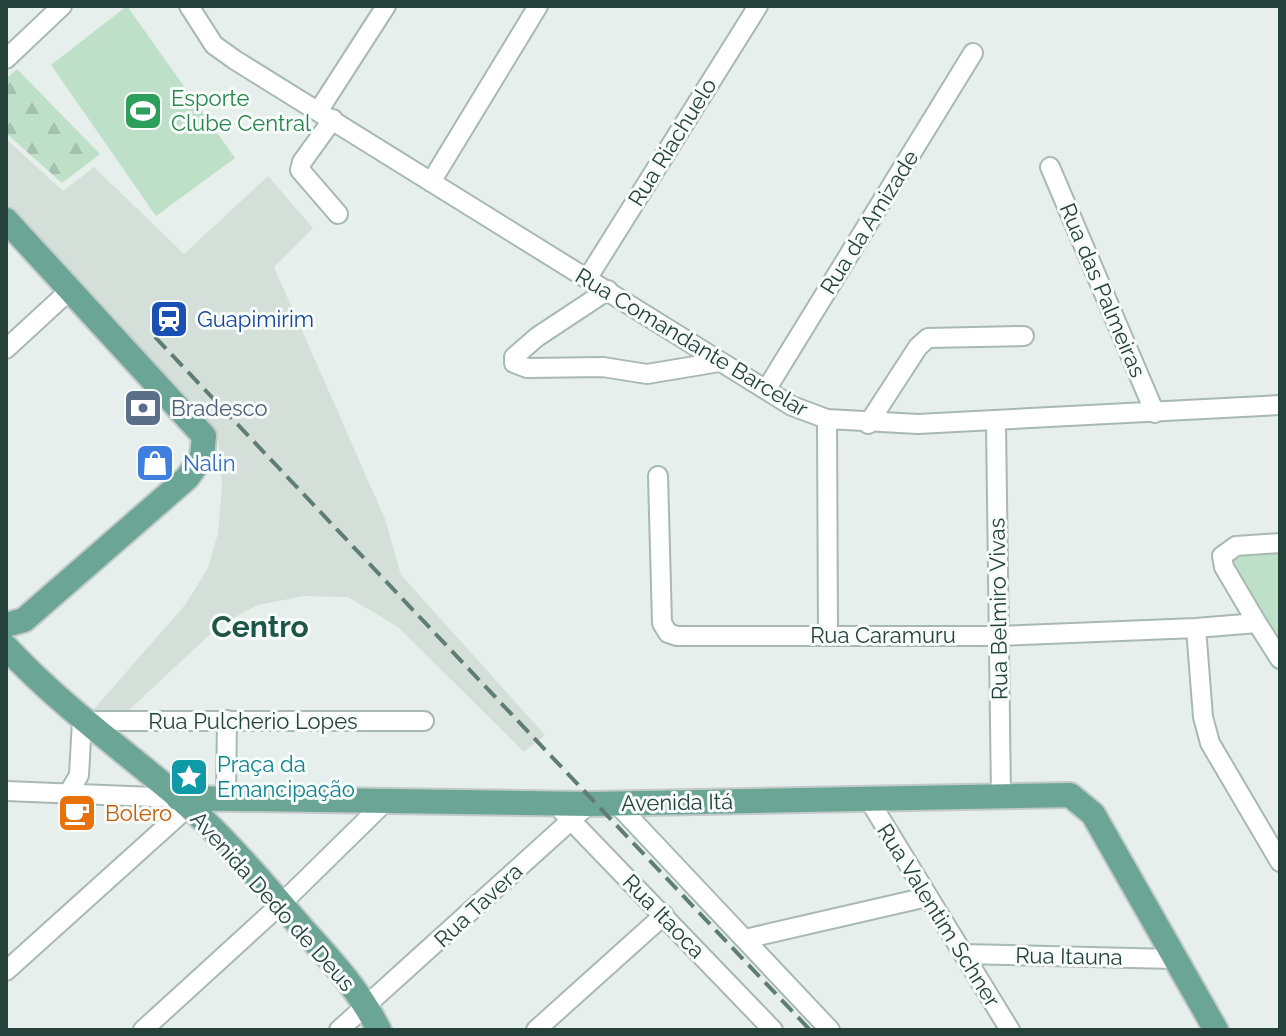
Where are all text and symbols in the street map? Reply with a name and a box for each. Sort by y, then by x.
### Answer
street label: Rua Riachuelo [622,73,722,211]
place label: Esporte Clube Central [171,85,311,136]
sports icon: Esporte Clube Central [122,90,164,132]
street label: Rua da Amizade [814,145,924,299]
street label: Rua das Palmeiras [1055,199,1151,381]
street label: Rua Comandante Barcelar [571,262,813,422]
station icon: Guapimirim [148,298,190,340]
place label: Guapimirim [197,306,314,332]
bank icon: Bradesco [122,387,164,429]
place label: Bradesco [171,395,268,421]
shop icon: Nalin [134,442,176,484]
place label: Nalin [183,450,235,476]
street label: Rua Belmiro Vivas [983,518,1013,700]
district label: Centro [211,609,309,644]
street label: Rua Caramuru [810,622,956,648]
street label: Rua Pulcherio Lopes [148,708,358,734]
place label: Praça da Emancipação [217,751,355,802]
place icon: Praça da Emancipação [168,756,210,798]
street label: Avenida Itá [621,788,733,816]
cafe icon: Bolero [56,792,98,834]
place label: Bolero [105,800,172,826]
street label: Avenida Dedo de Deus [185,806,361,996]
street label: Rua Valentim Schner [872,819,1006,1012]
street label: Rua Tavera [429,858,527,952]
street label: Rua Itaoca [618,869,710,963]
street label: Rua Itauna [1015,942,1123,970]

